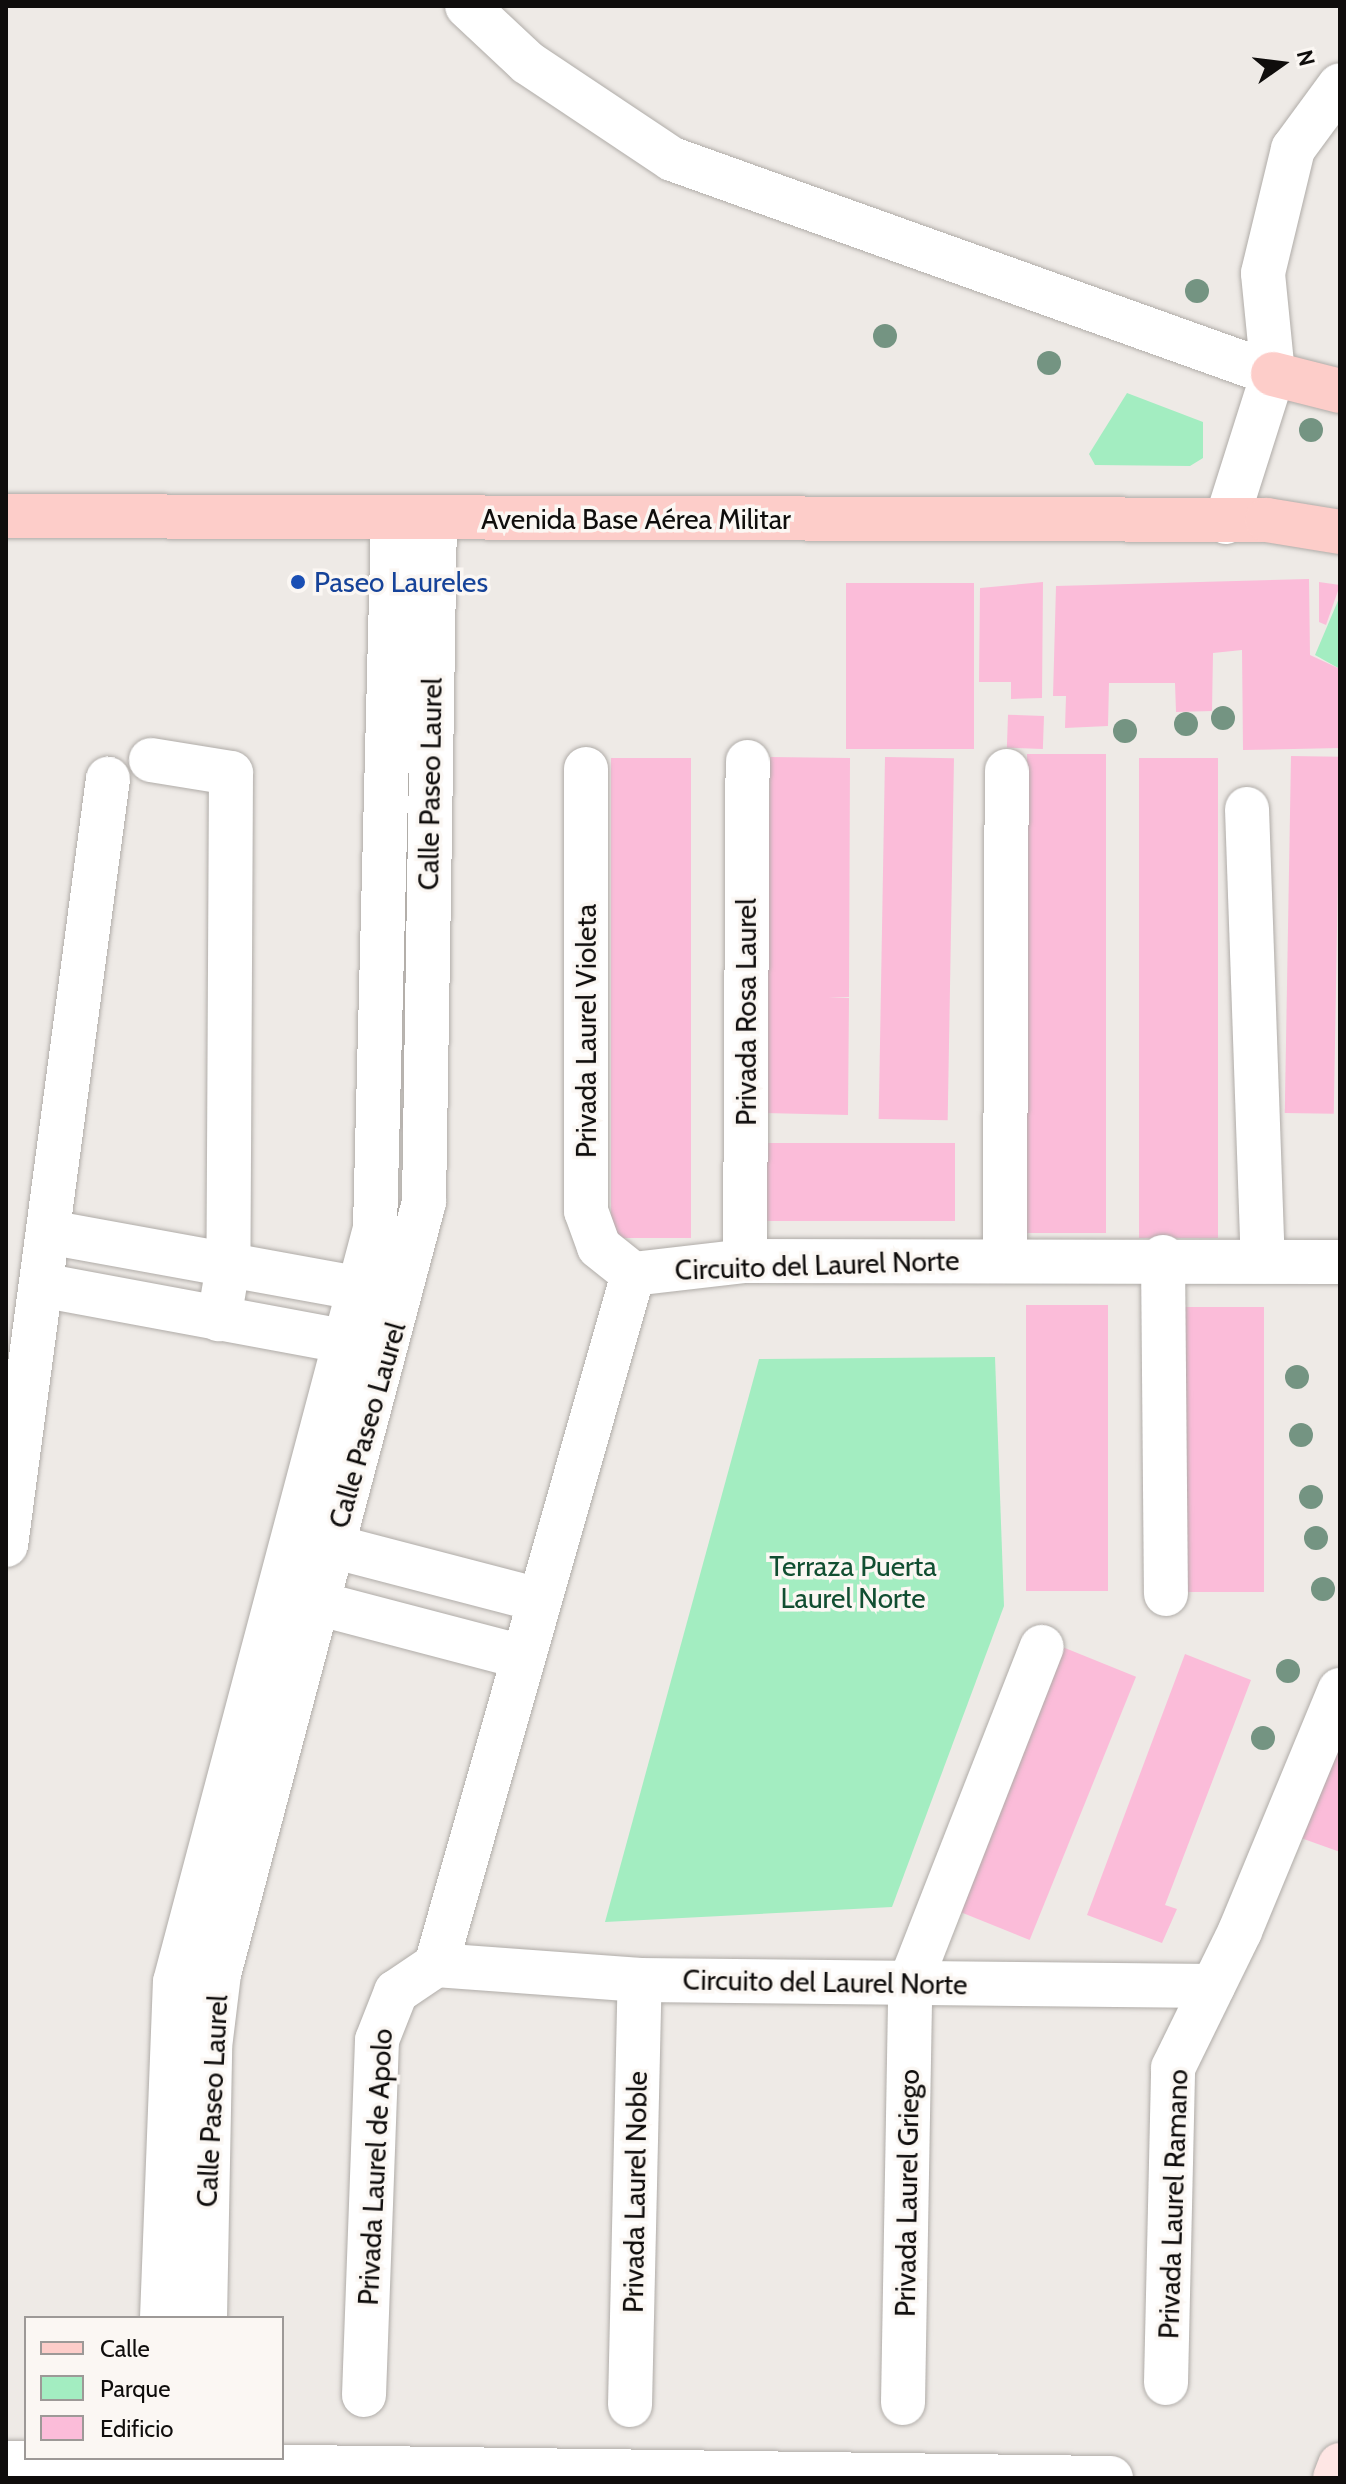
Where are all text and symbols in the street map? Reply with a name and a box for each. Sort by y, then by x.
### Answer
north arrow [1242,24,1322,104]
text: N [1291,47,1321,69]
street label: Avenida Base Aérea Militar [481,502,791,536]
place label: Paseo Laureles [314,565,488,599]
marker: Paseo Laureles [289,573,307,591]
street label: Calle Paseo Laurel [411,677,449,891]
street label: Privada Rosa Laurel [729,898,763,1126]
street label: Privada Laurel Violeta [569,904,603,1158]
street label: Circuito del Laurel Norte [674,1243,960,1287]
street label: Calle Paseo Laurel [322,1318,412,1532]
park label: Terraza Puerta Laurel Norte [769,1549,937,1615]
street label: Circuito del Laurel Norte [682,1963,968,2001]
street label: Calle Paseo Laurel [190,1994,234,2208]
street label: Privada Laurel de Apolo [351,2028,399,2306]
street label: Privada Laurel Ramano [1151,2068,1195,2340]
street label: Privada Laurel Griego [888,2069,926,2317]
street label: Privada Laurel Noble [616,2071,654,2313]
legend [24,2316,284,2460]
text: Calle [100,2334,150,2363]
text: Parque [100,2374,170,2403]
text: Edificio [100,2414,174,2443]

